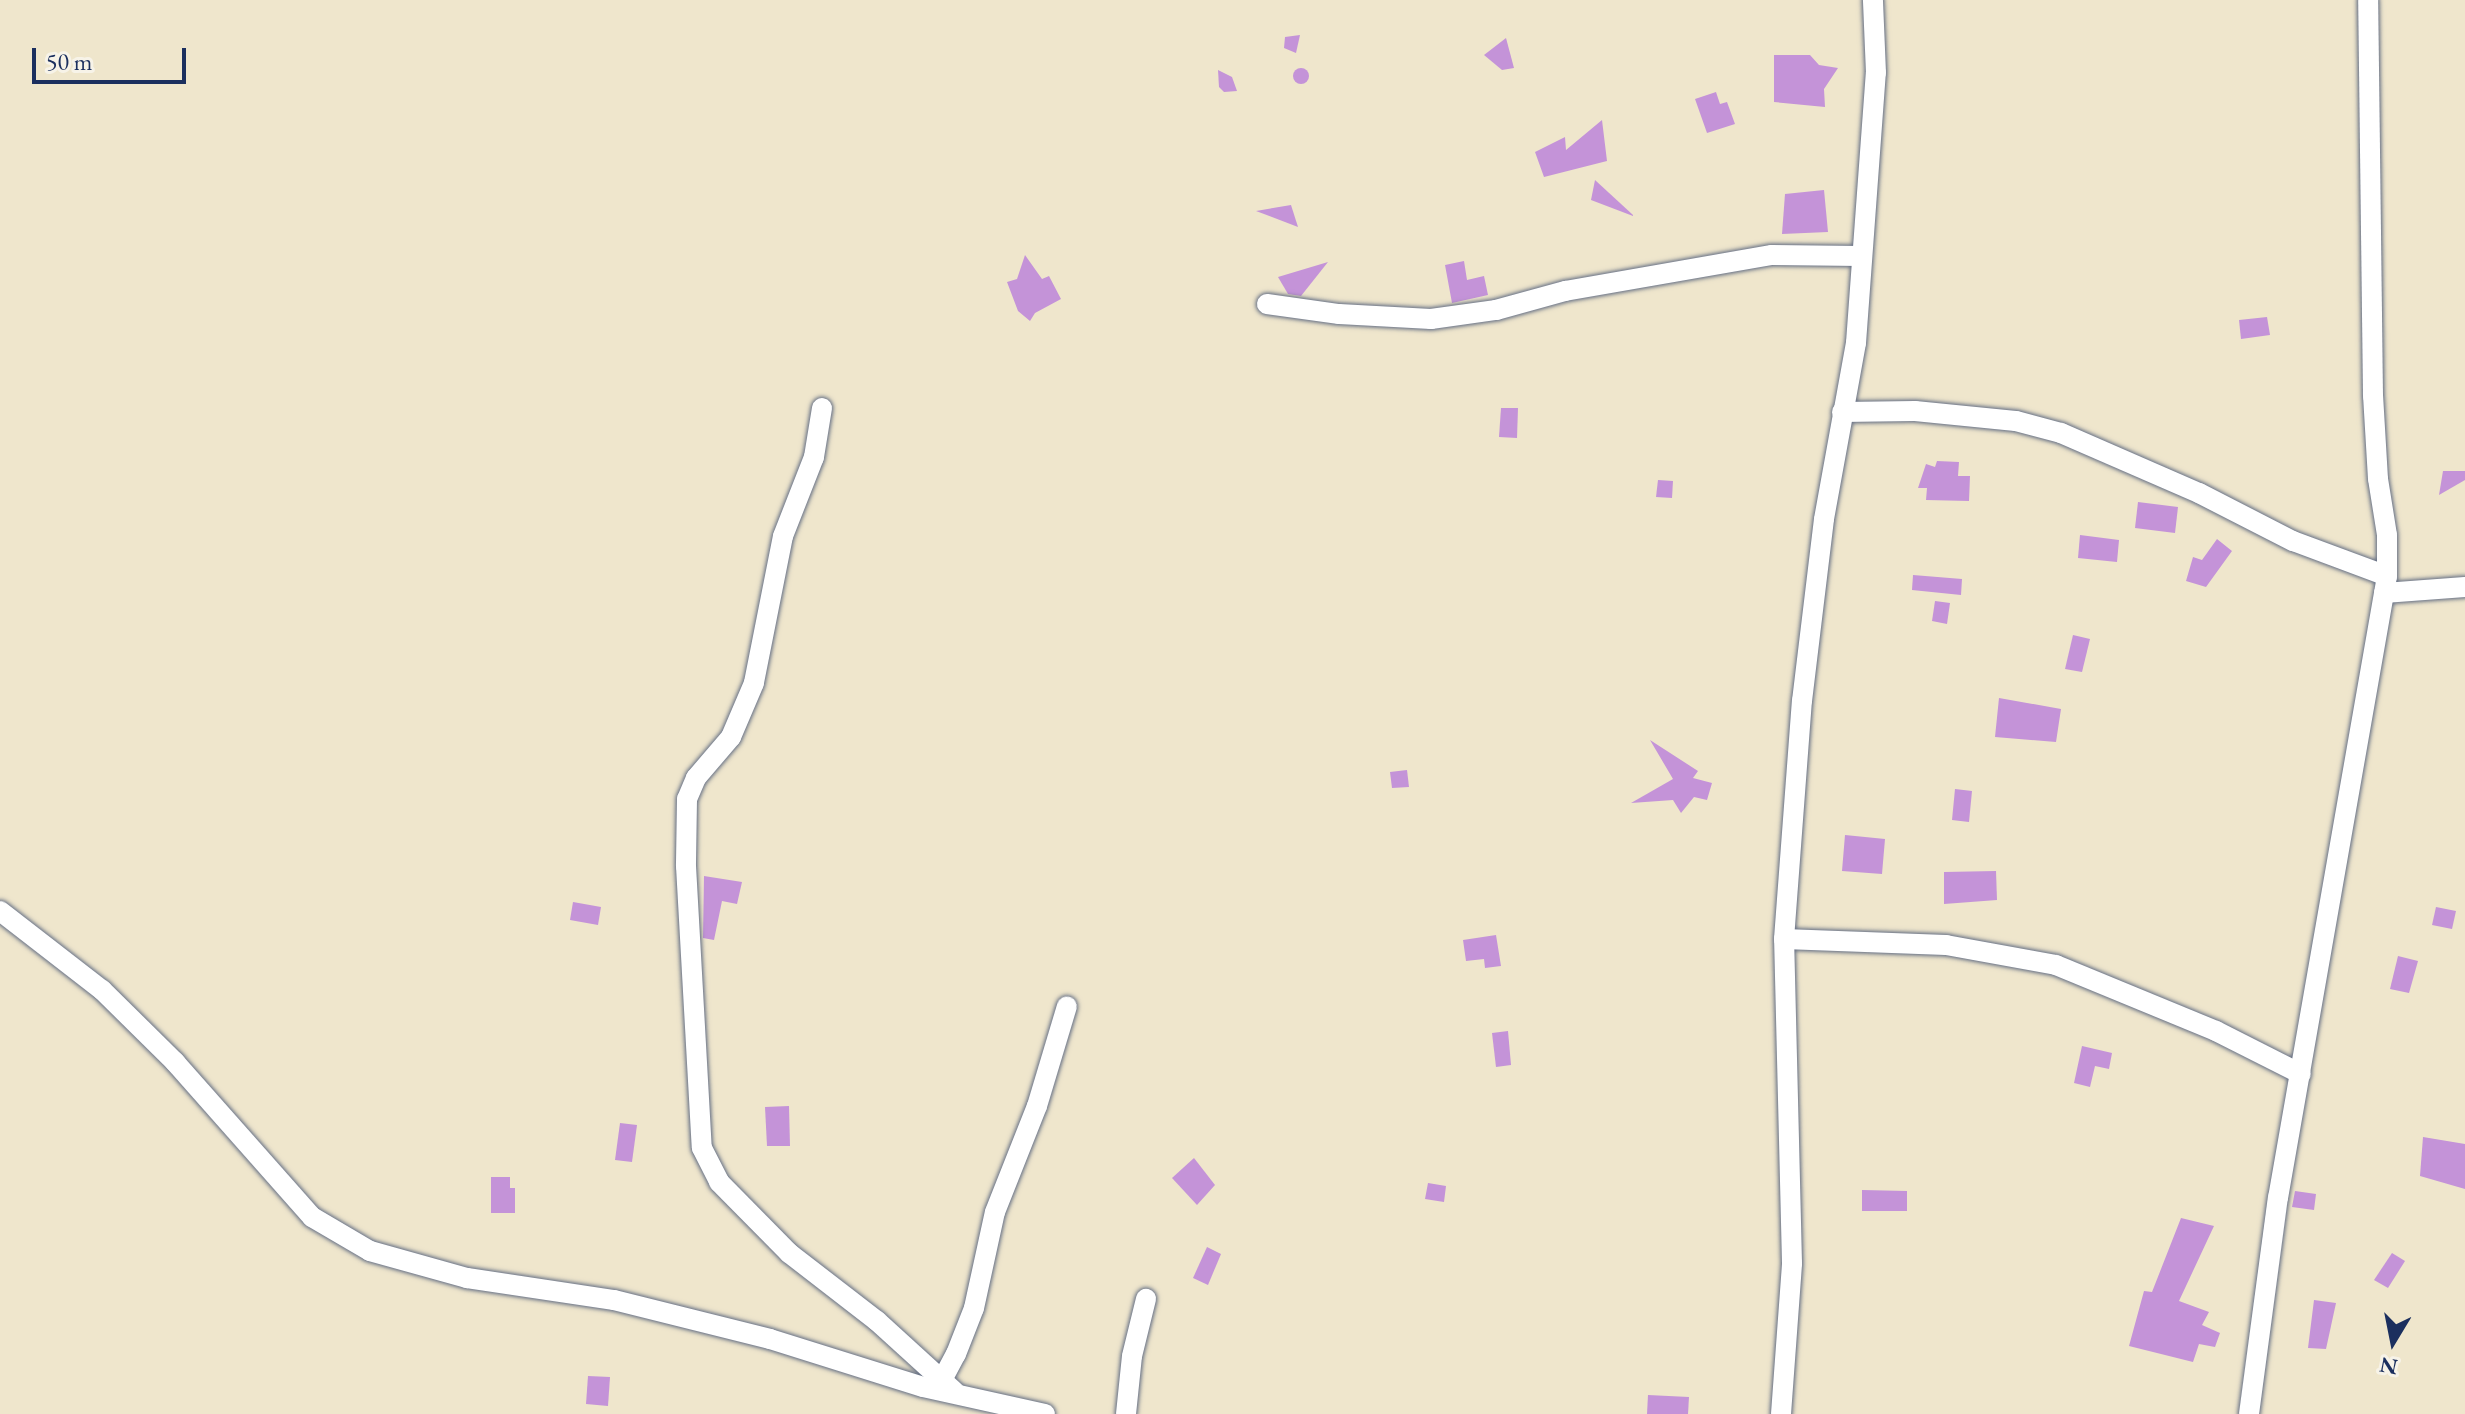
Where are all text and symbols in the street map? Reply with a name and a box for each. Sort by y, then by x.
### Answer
scale bar [36,32,190,82]
text: 50 m [46,46,93,77]
north arrow [2353,1302,2433,1382]
text: N [2377,1350,2400,1382]

